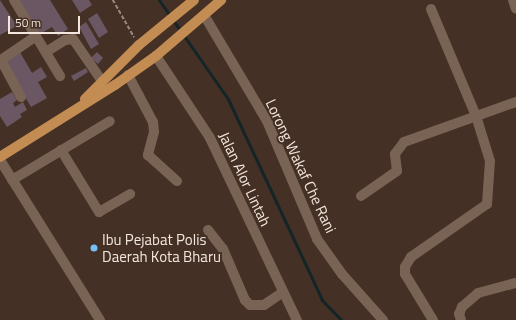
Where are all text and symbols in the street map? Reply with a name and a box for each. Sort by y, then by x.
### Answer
scale bar [10,8,82,34]
text: 50 m [15,13,41,32]
street label: Lorong Wakaf Che Rani [262,96,340,236]
street label: Jalan Alor Lintah [215,129,275,229]
place label: Ibu Pejabat Polis Daerah Kota Bharu [102,230,221,265]
marker: Ibu Pejabat Polis Daerah Kota Bharu [89,243,99,253]

